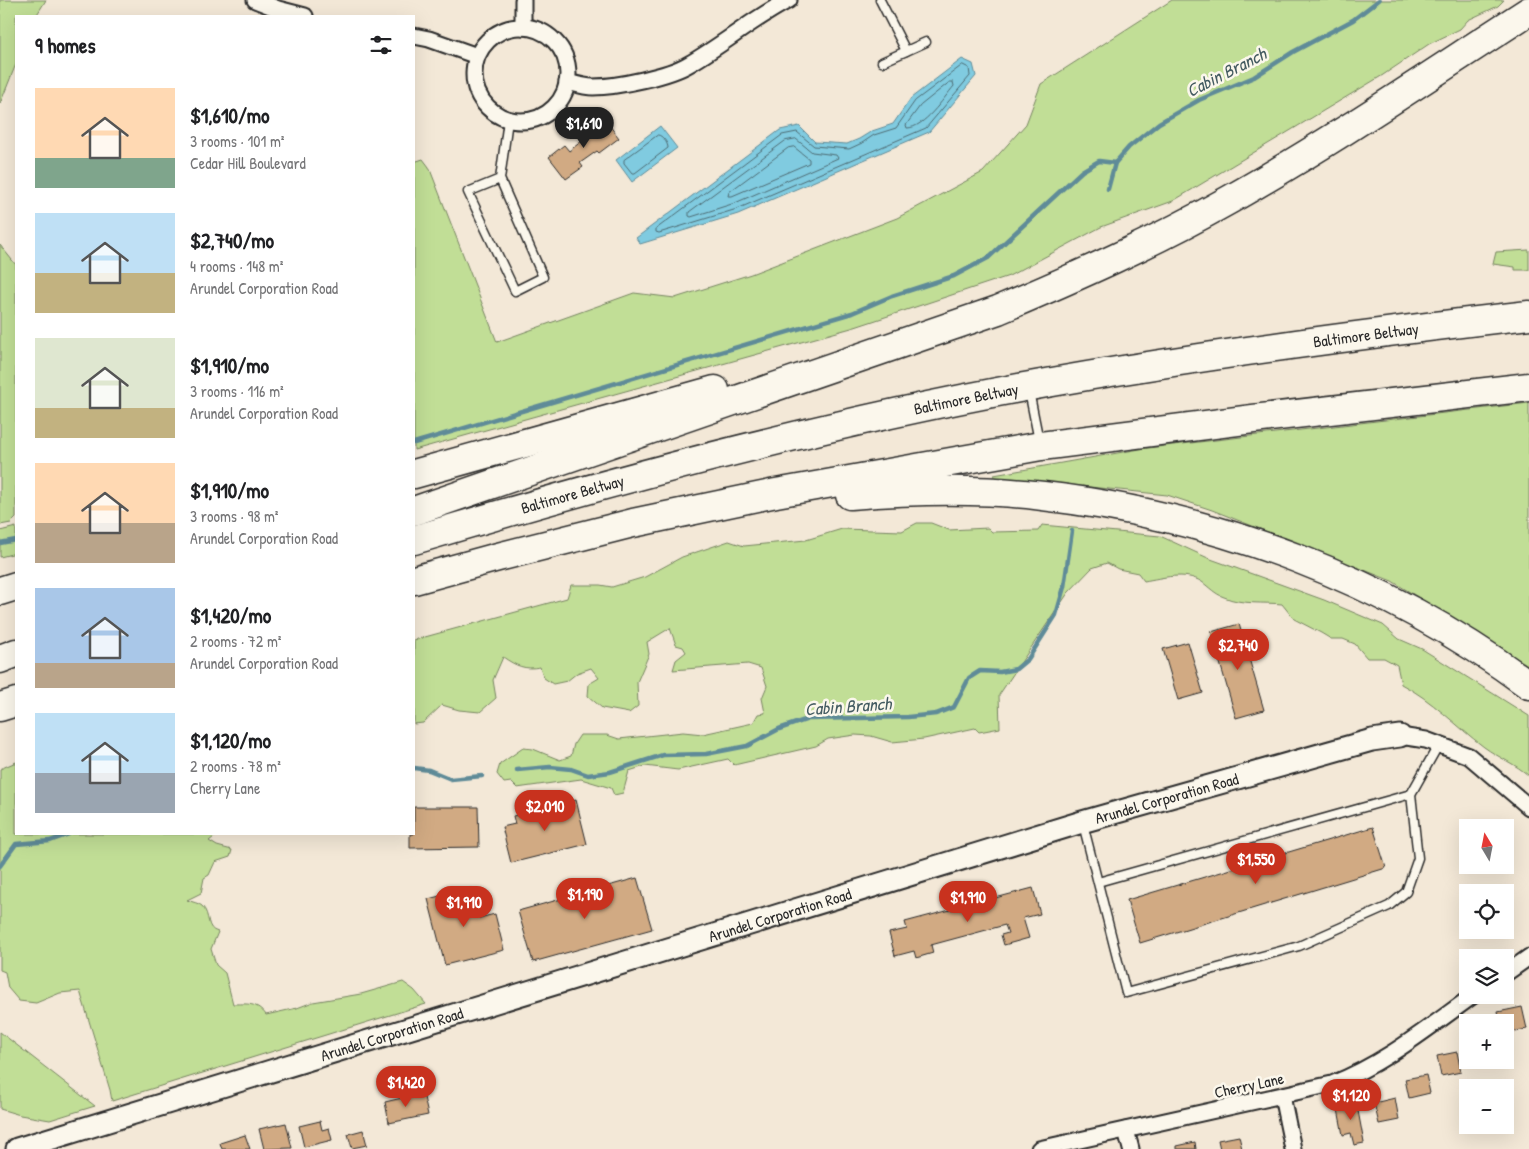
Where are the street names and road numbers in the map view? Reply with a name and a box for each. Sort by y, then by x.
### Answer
street label: Baltimore Beltway [1312,317,1420,353]
street label: Baltimore Beltway [912,377,1020,420]
street label: Baltimore Beltway [518,469,627,519]
street label: Arundel Corporation Road [1092,767,1241,829]
street label: Arundel Corporation Road [706,883,854,947]
street label: Arundel Corporation Road [318,1002,466,1066]
street label: Cherry Lane [1212,1067,1286,1103]

